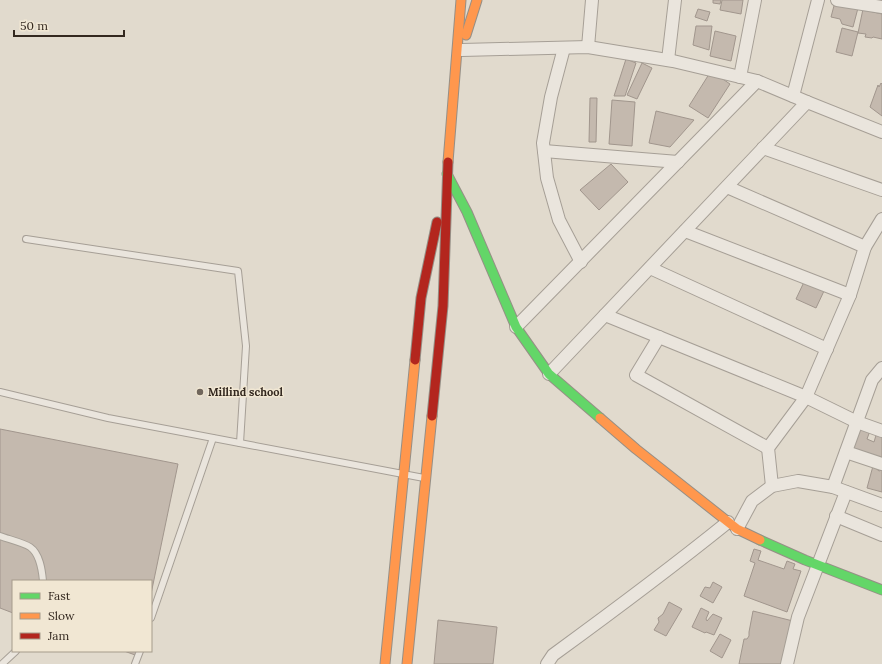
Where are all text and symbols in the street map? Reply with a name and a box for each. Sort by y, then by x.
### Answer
scale bar [14,12,124,38]
text: 50 m [20,18,48,33]
place label: Millind school [208,385,283,399]
marker: Millind school [195,387,205,397]
legend [12,580,152,652]
text: Fast [48,588,71,603]
text: Slow [48,608,75,623]
text: Jam [47,628,69,643]

